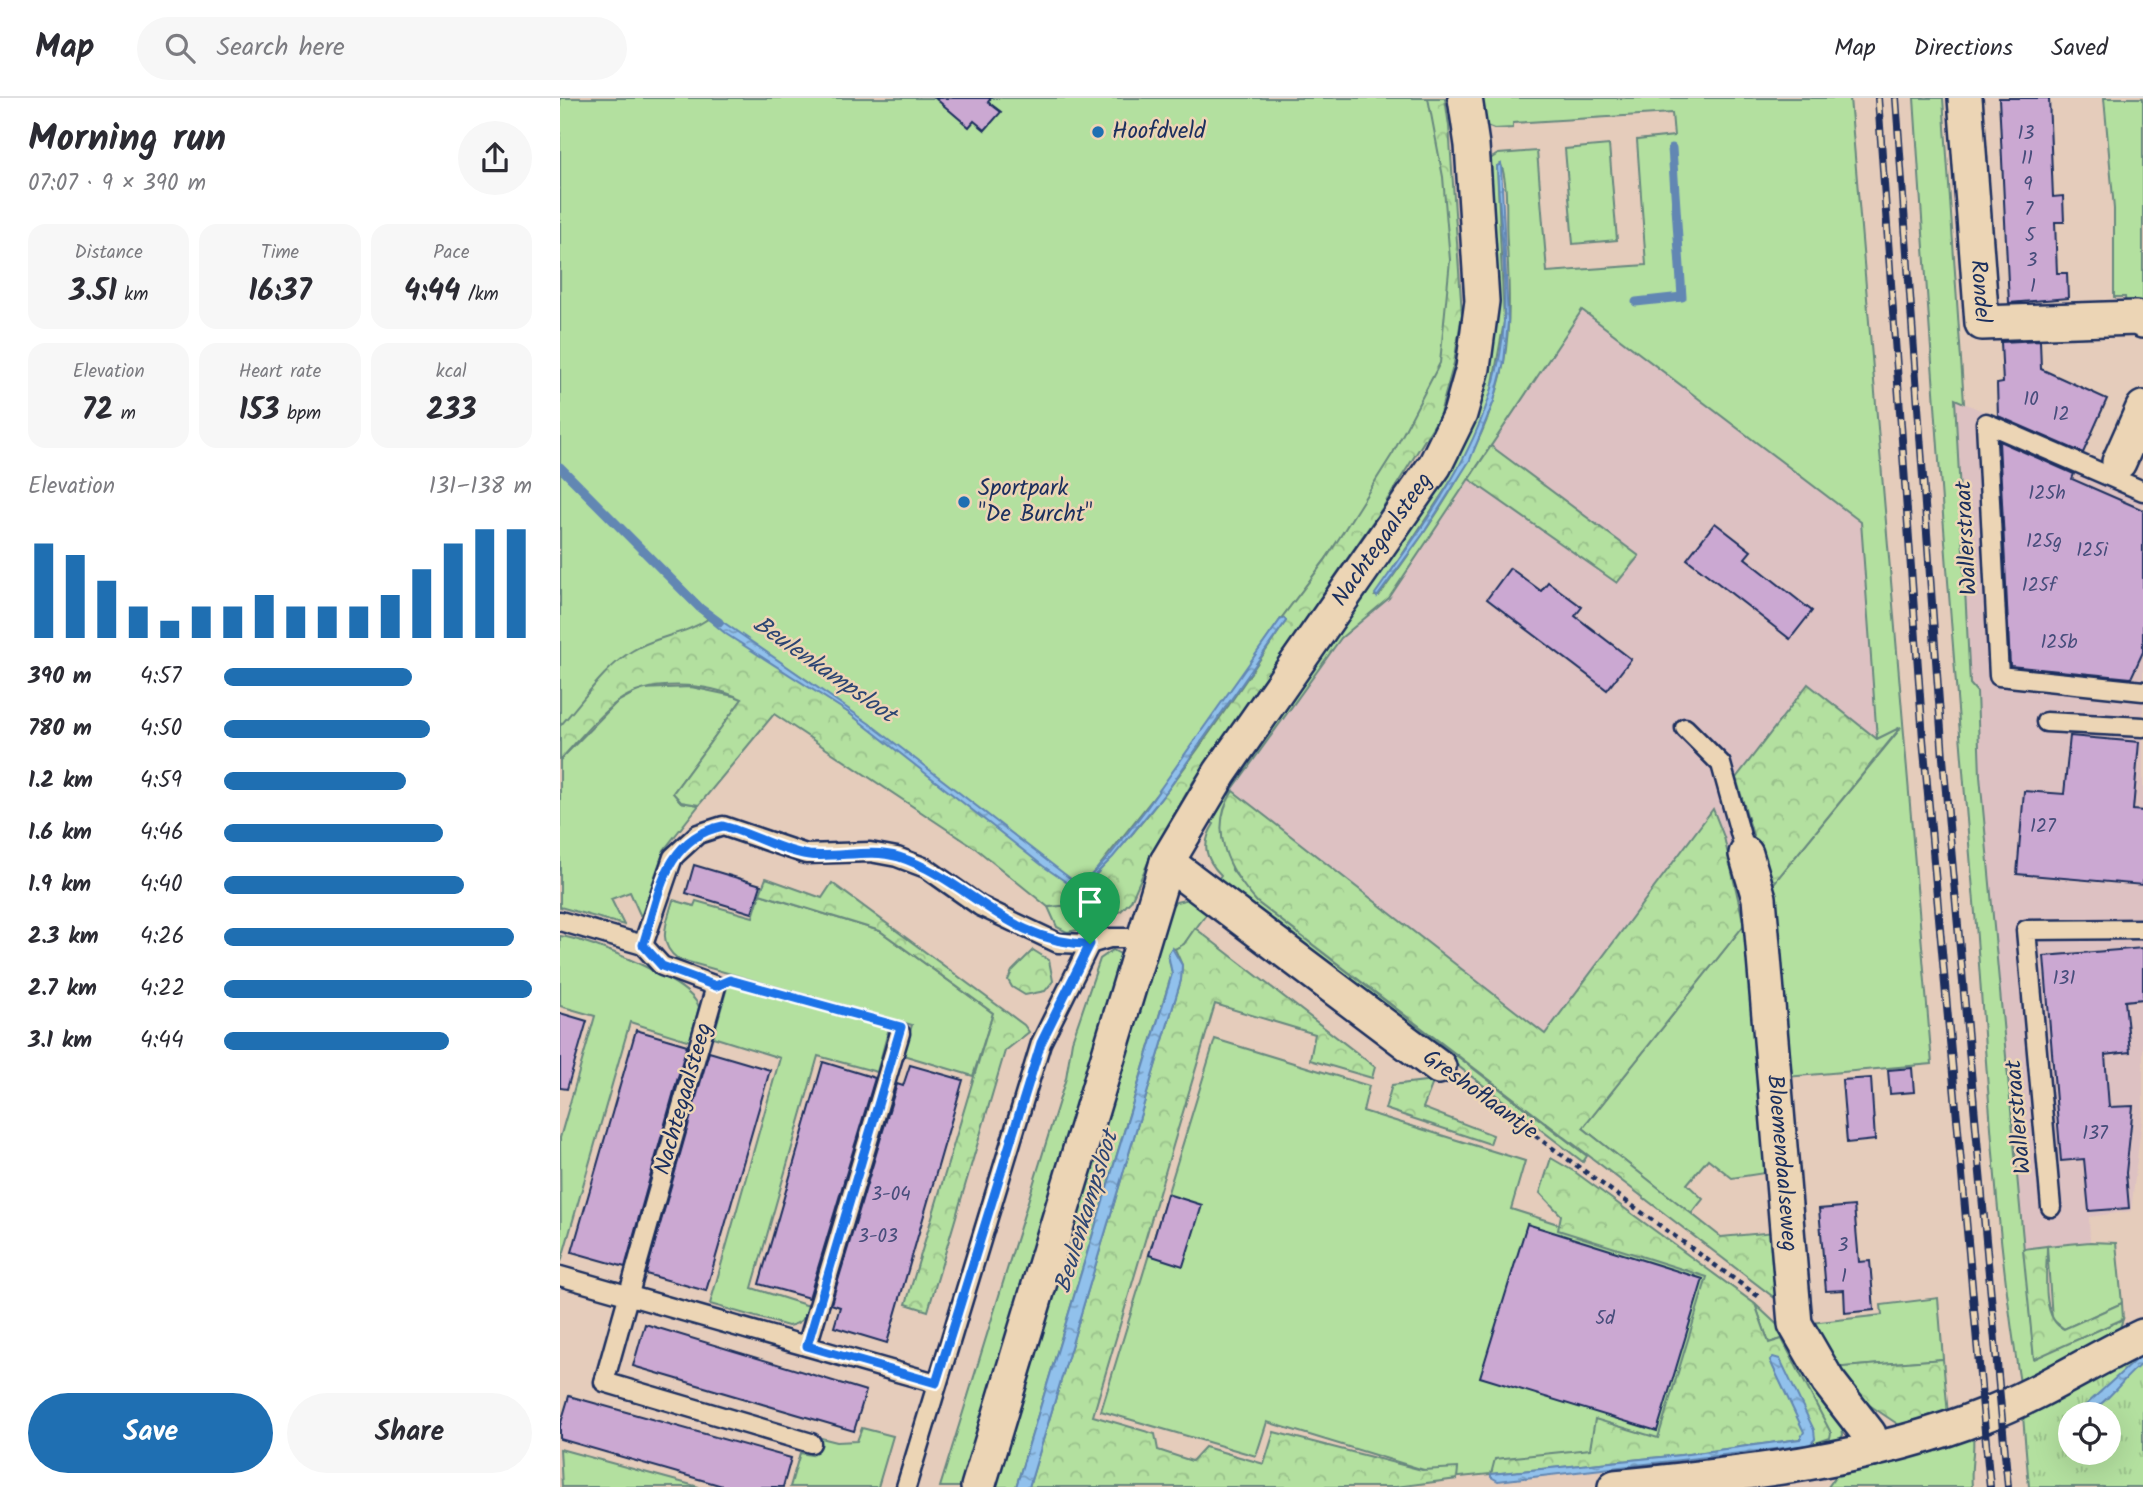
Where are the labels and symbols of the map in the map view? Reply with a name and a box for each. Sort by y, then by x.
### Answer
place label: Hoofdveld [1112,114,1206,150]
house number: 13 [2018,119,2035,149]
marker: Hoofdveld [1090,124,1106,140]
house number: 11 [2021,144,2033,174]
house number: 9 [2023,170,2033,200]
house number: 7 [2025,195,2035,225]
house number: 5 [2025,221,2037,251]
house number: 3 [2027,246,2038,276]
street label: Rondel [1959,258,2000,325]
house number: 1 [2030,272,2036,302]
house number: 10 [2023,385,2039,415]
house number: 12 [2052,400,2070,430]
street label: Nachtegaalsteeg [1323,465,1442,614]
place label: Sportpark "De Burcht" [978,471,1093,533]
street label: Wallerstraat [1946,479,1988,596]
house number: 125h [2028,479,2066,509]
marker: Sportpark "De Burcht" [956,494,972,510]
house number: 125g [2026,527,2062,557]
house number: 125i [2076,536,2109,566]
house number: 125f [2022,571,2058,601]
water label: Beulenkampsloot [744,606,907,736]
house number: 125b [2040,628,2078,658]
house number: 127 [2030,812,2057,842]
pin [1060,872,1120,944]
house number: 131 [2053,964,2075,994]
street label: Nachtegaalsteeg [645,1019,723,1179]
street label: Greshoflaantje [1414,1040,1546,1150]
street label: Wallerstraat [1996,1057,2042,1176]
street label: Bloemendaalseweg [1756,1073,1807,1253]
house number: 137 [2082,1119,2109,1149]
water label: Beulenkampsloot [1044,1123,1131,1298]
house number: 3-04 [871,1180,911,1210]
house number: 3-03 [858,1222,898,1252]
house number: 3 [1838,1231,1849,1261]
house number: 1 [1841,1262,1847,1292]
house number: 5d [1595,1304,1615,1334]

